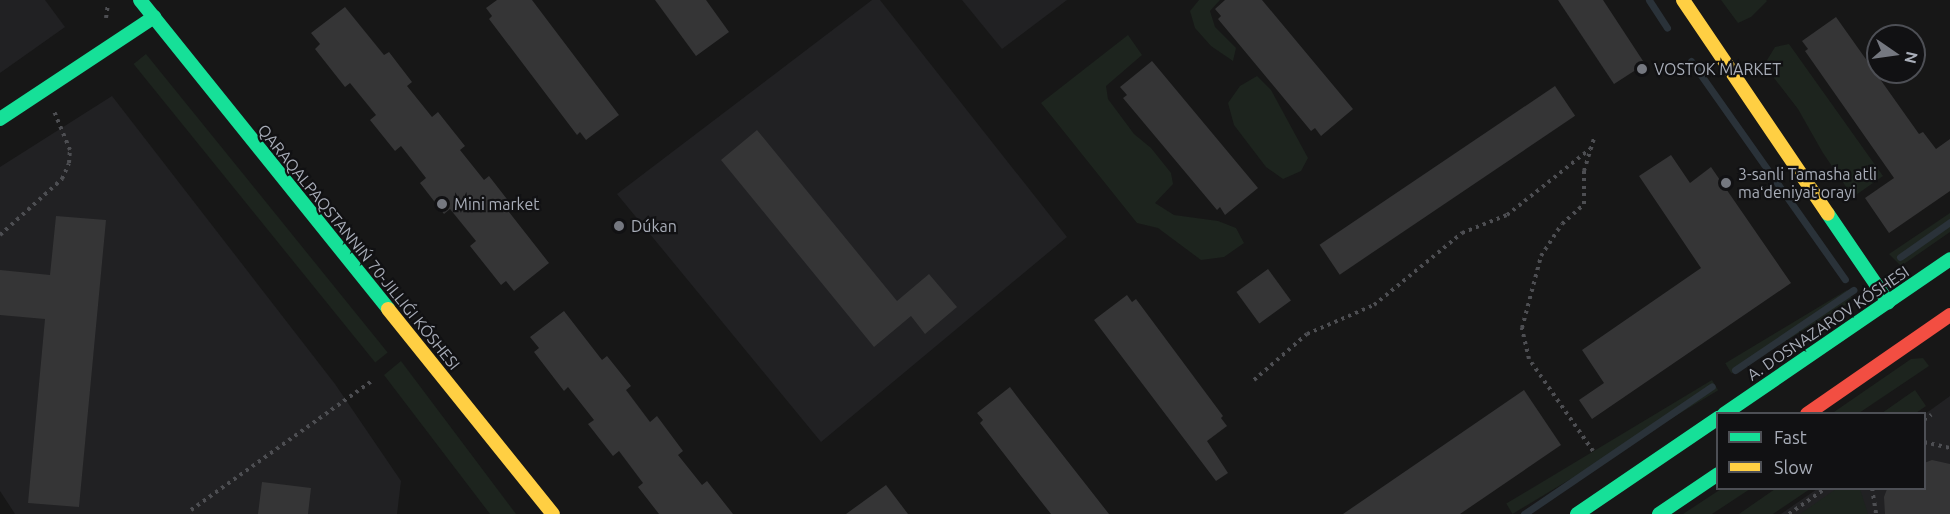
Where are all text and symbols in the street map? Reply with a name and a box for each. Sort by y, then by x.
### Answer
north arrow [1866,24,1926,84]
text: N [1901,50,1922,65]
place label: VOSTOK MARKET [1654,59,1781,79]
marker: VOSTOK MARKET [1635,62,1649,76]
street label: QARAQALPAQSTANNIŃ 70-JILLIǴI KÓSHESI [254,120,464,374]
place label: 3-sanli Tamasha atli maʻdeniyat orayi [1738,164,1877,202]
marker: 3-sanli Tamasha atli maʻdeniyat orayi [1719,176,1733,190]
place label: Mini market [454,194,540,214]
marker: Mini market [435,197,449,211]
place label: Dúkan [631,216,677,236]
marker: Dúkan [612,219,626,233]
street label: A. DOSNAZAROV KÓSHESI [1743,262,1913,384]
legend [1716,412,1926,490]
text: Fast [1774,427,1807,447]
text: Slow [1774,457,1813,477]

